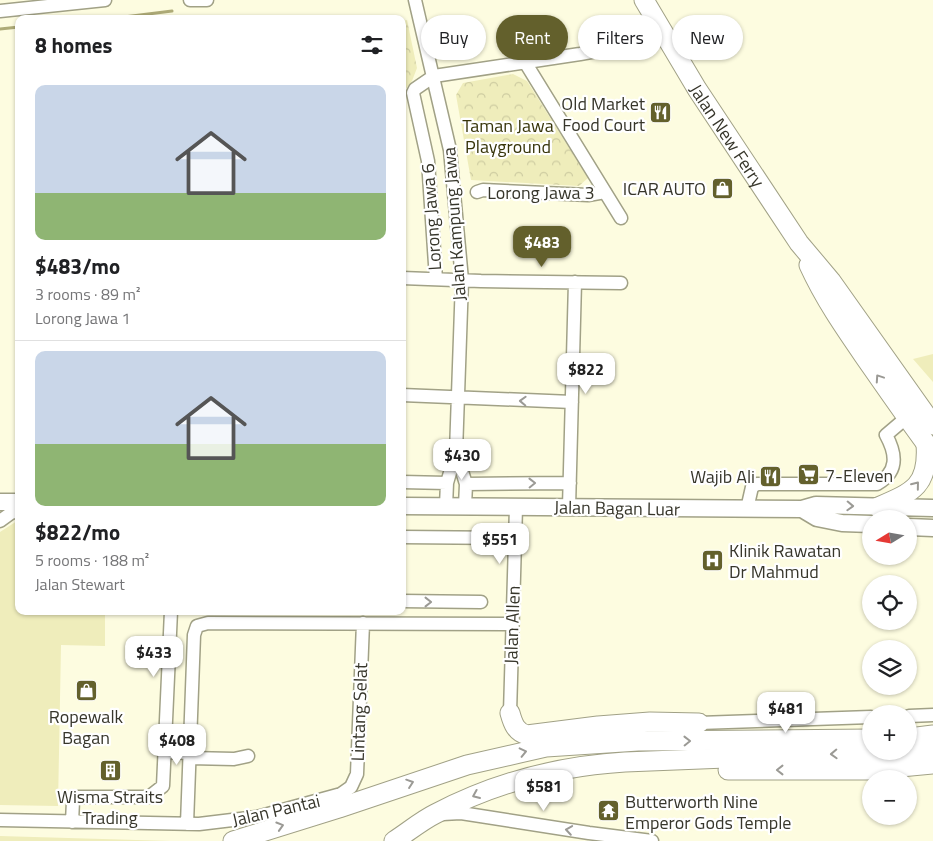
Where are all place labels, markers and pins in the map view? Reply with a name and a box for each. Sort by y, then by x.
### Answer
place label: Old Market Food Court [561,90,646,138]
restaurant icon: Old Market Food Court [649,101,673,125]
place label: ICAR AUTO [623,175,706,202]
shop icon: ICAR AUTO [710,176,734,200]
pin: $483 [512,226,572,268]
pin: $822 [556,352,616,395]
pin: $430 [432,438,492,481]
place label: 7-Eleven [825,462,893,489]
place label: Wajib Ali [690,463,755,490]
supermarket icon: 7-Eleven [797,463,821,487]
restaurant icon: Wajib Ali [759,464,783,488]
pin: $551 [470,522,530,565]
place label: Klinik Rawatan Dr Mahmud [729,537,841,585]
hospital icon: Klinik Rawatan Dr Mahmud [701,548,725,572]
pin: $433 [124,636,184,678]
shop icon: Ropewalk Bagan [74,679,98,703]
pin: $481 [756,692,816,734]
place label: Ropewalk Bagan [49,703,124,751]
pin: $408 [147,724,207,766]
building icon: Wisma Straits Trading [98,759,122,783]
pin: $581 [514,770,574,812]
place label: Wisma Straits Trading [57,783,163,831]
place label: Butterworth Nine Emperor Gods Temple [625,788,791,836]
temple icon: Butterworth Nine Emperor Gods Temple [597,799,621,823]

